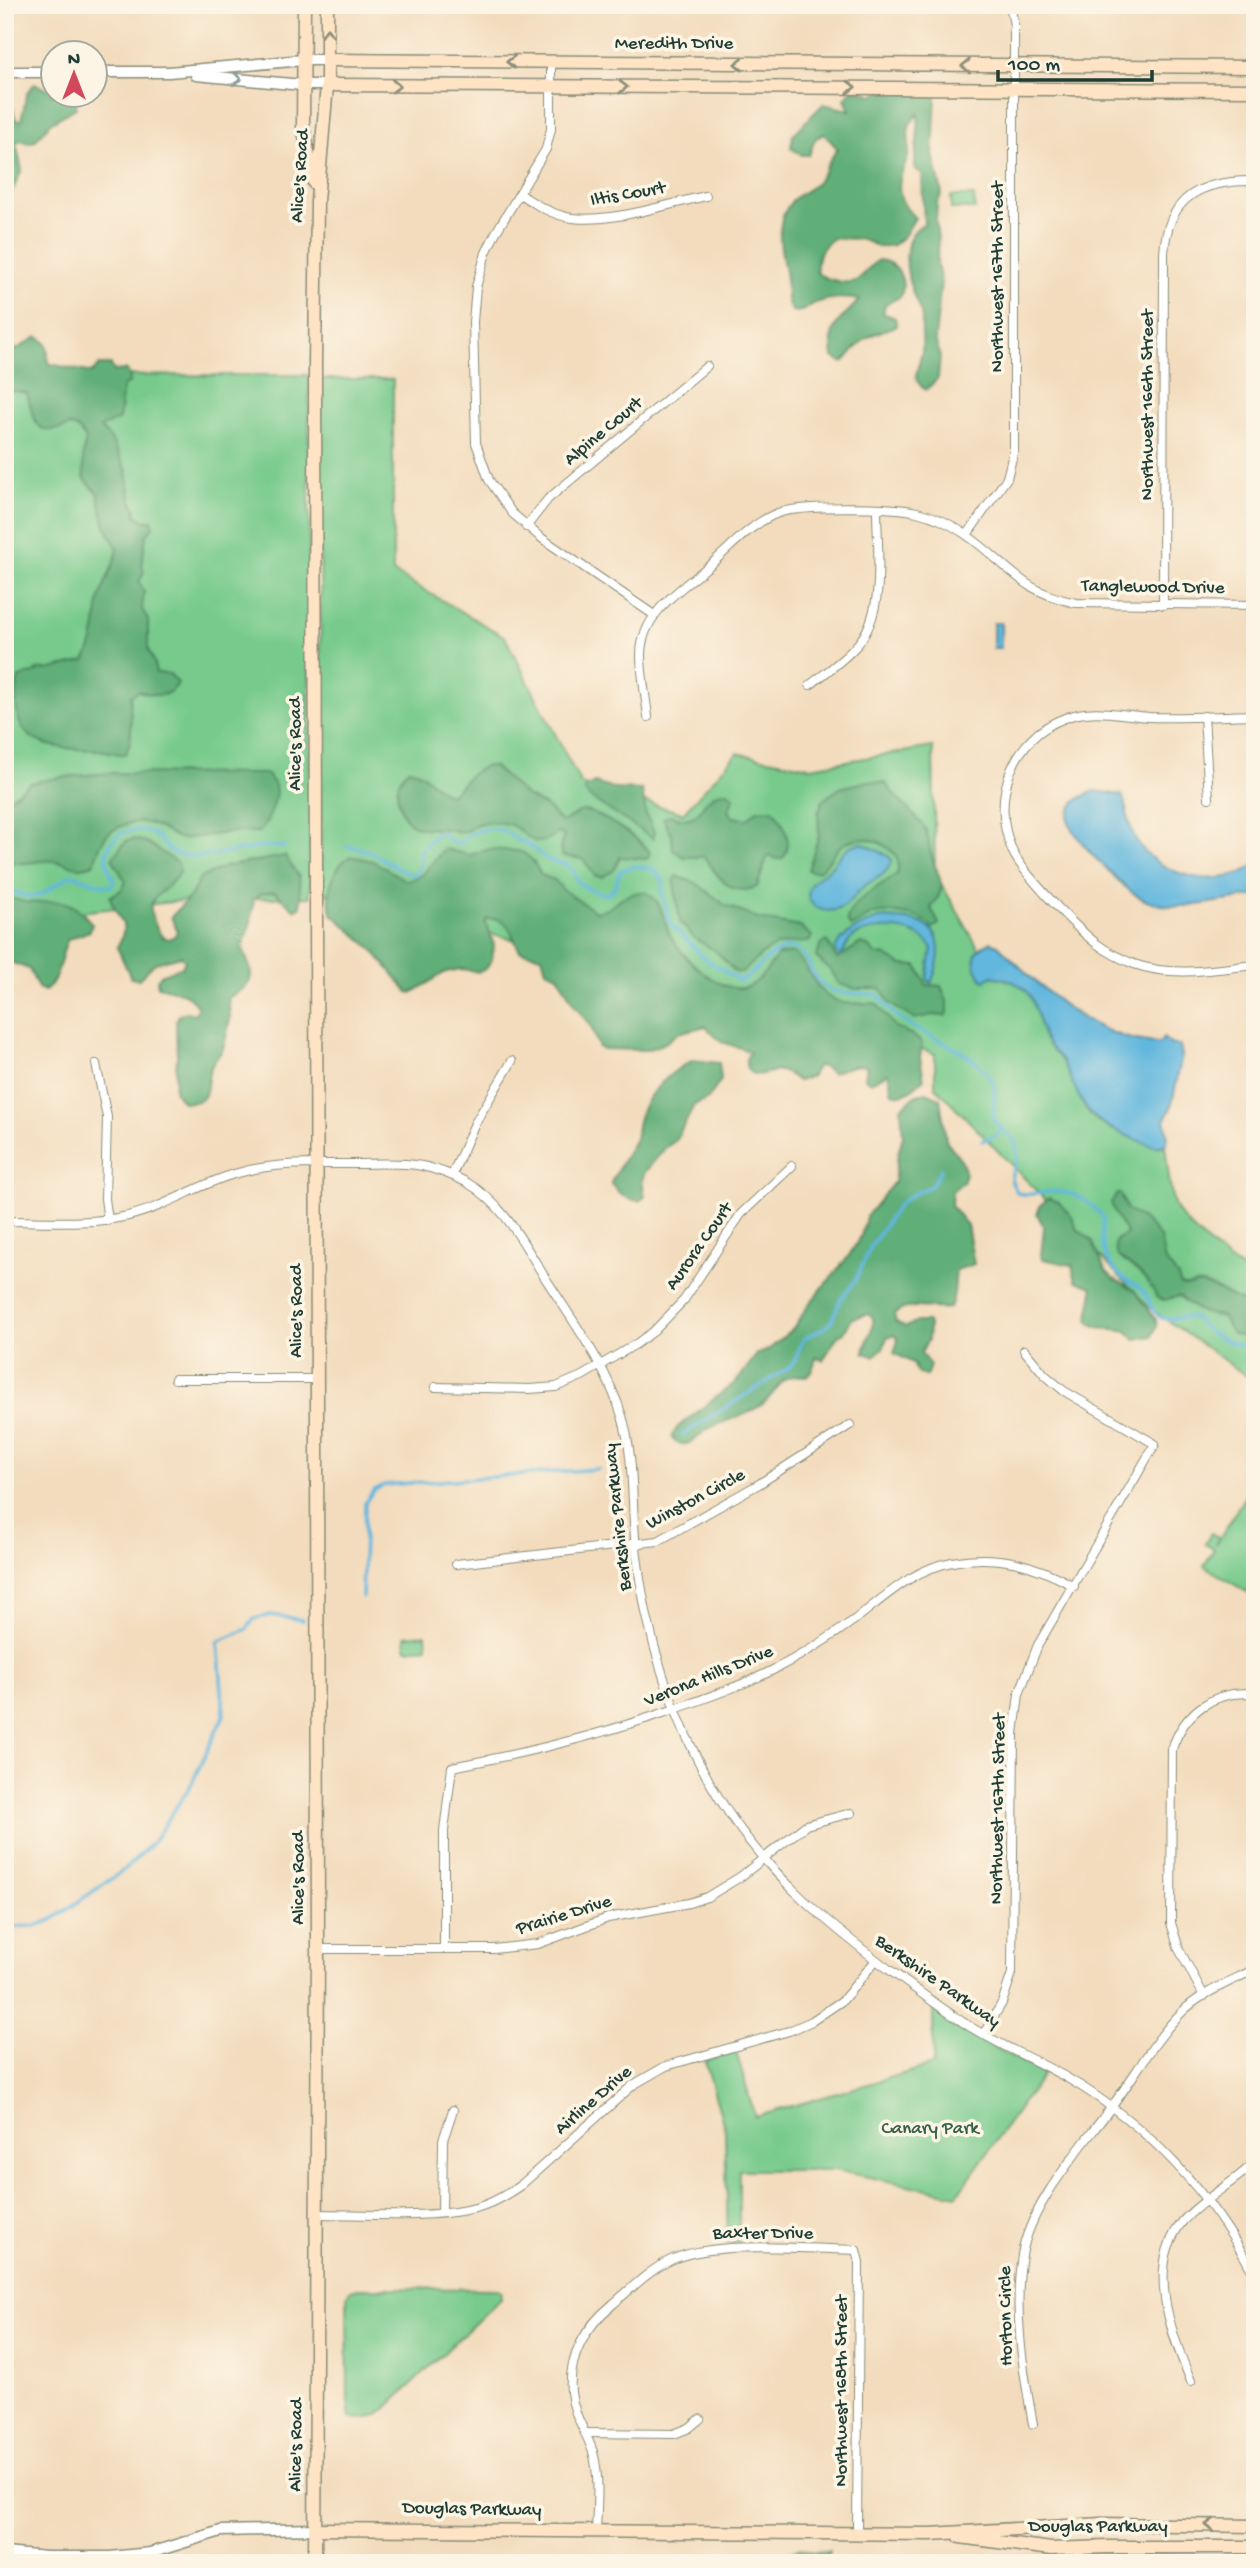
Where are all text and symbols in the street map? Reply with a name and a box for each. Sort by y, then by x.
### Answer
one-way arrow [319,27,335,37]
street label: Meredith Drive [615,33,734,56]
north arrow [38,38,108,108]
scale bar [998,38,1152,82]
text: N [68,49,80,72]
one-way arrow [505,54,516,70]
text: 100 m [1007,54,1060,79]
one-way arrow [733,56,743,72]
one-way arrow [960,58,971,74]
one-way arrow [232,71,243,86]
one-way arrow [390,78,401,93]
one-way arrow [618,79,629,95]
one-way arrow [846,79,856,95]
street label: Alice's Road [286,127,316,223]
street label: Iltis Court [589,177,669,213]
street label: Northwest 167th Street [987,179,1010,373]
street label: Northwest 166th Street [1137,307,1160,500]
street label: Alpine Court [560,391,650,472]
street label: Tanglewood Drive [1080,575,1225,601]
street label: Alice's Road [285,695,308,791]
street label: Aurora Court [661,1197,740,1295]
street label: Alice's Road [286,1262,309,1358]
street label: Berkshire Parkway [600,1442,638,1593]
street label: Winston Circle [642,1464,750,1536]
street label: Verona Hills Drive [640,1641,777,1714]
street label: Northwest 167th Street [986,1711,1012,1905]
street label: Alice's Road [288,1829,311,1925]
street label: Prairie Drive [513,1891,615,1942]
street label: Berkshire Parkway [869,1930,1005,2034]
street label: Airline Drive [551,2061,638,2141]
park label: Canary Park [881,2118,980,2141]
street label: Baxter Drive [712,2223,813,2246]
street label: Horton Circle [995,2266,1019,2366]
street label: Northwest 168th Street [831,2293,854,2487]
street label: Alice's Road [285,2396,309,2492]
street label: Douglas Parkway [400,2497,542,2523]
street label: Douglas Parkway [1026,2516,1168,2539]
one-way arrow [1204,2517,1215,2533]

